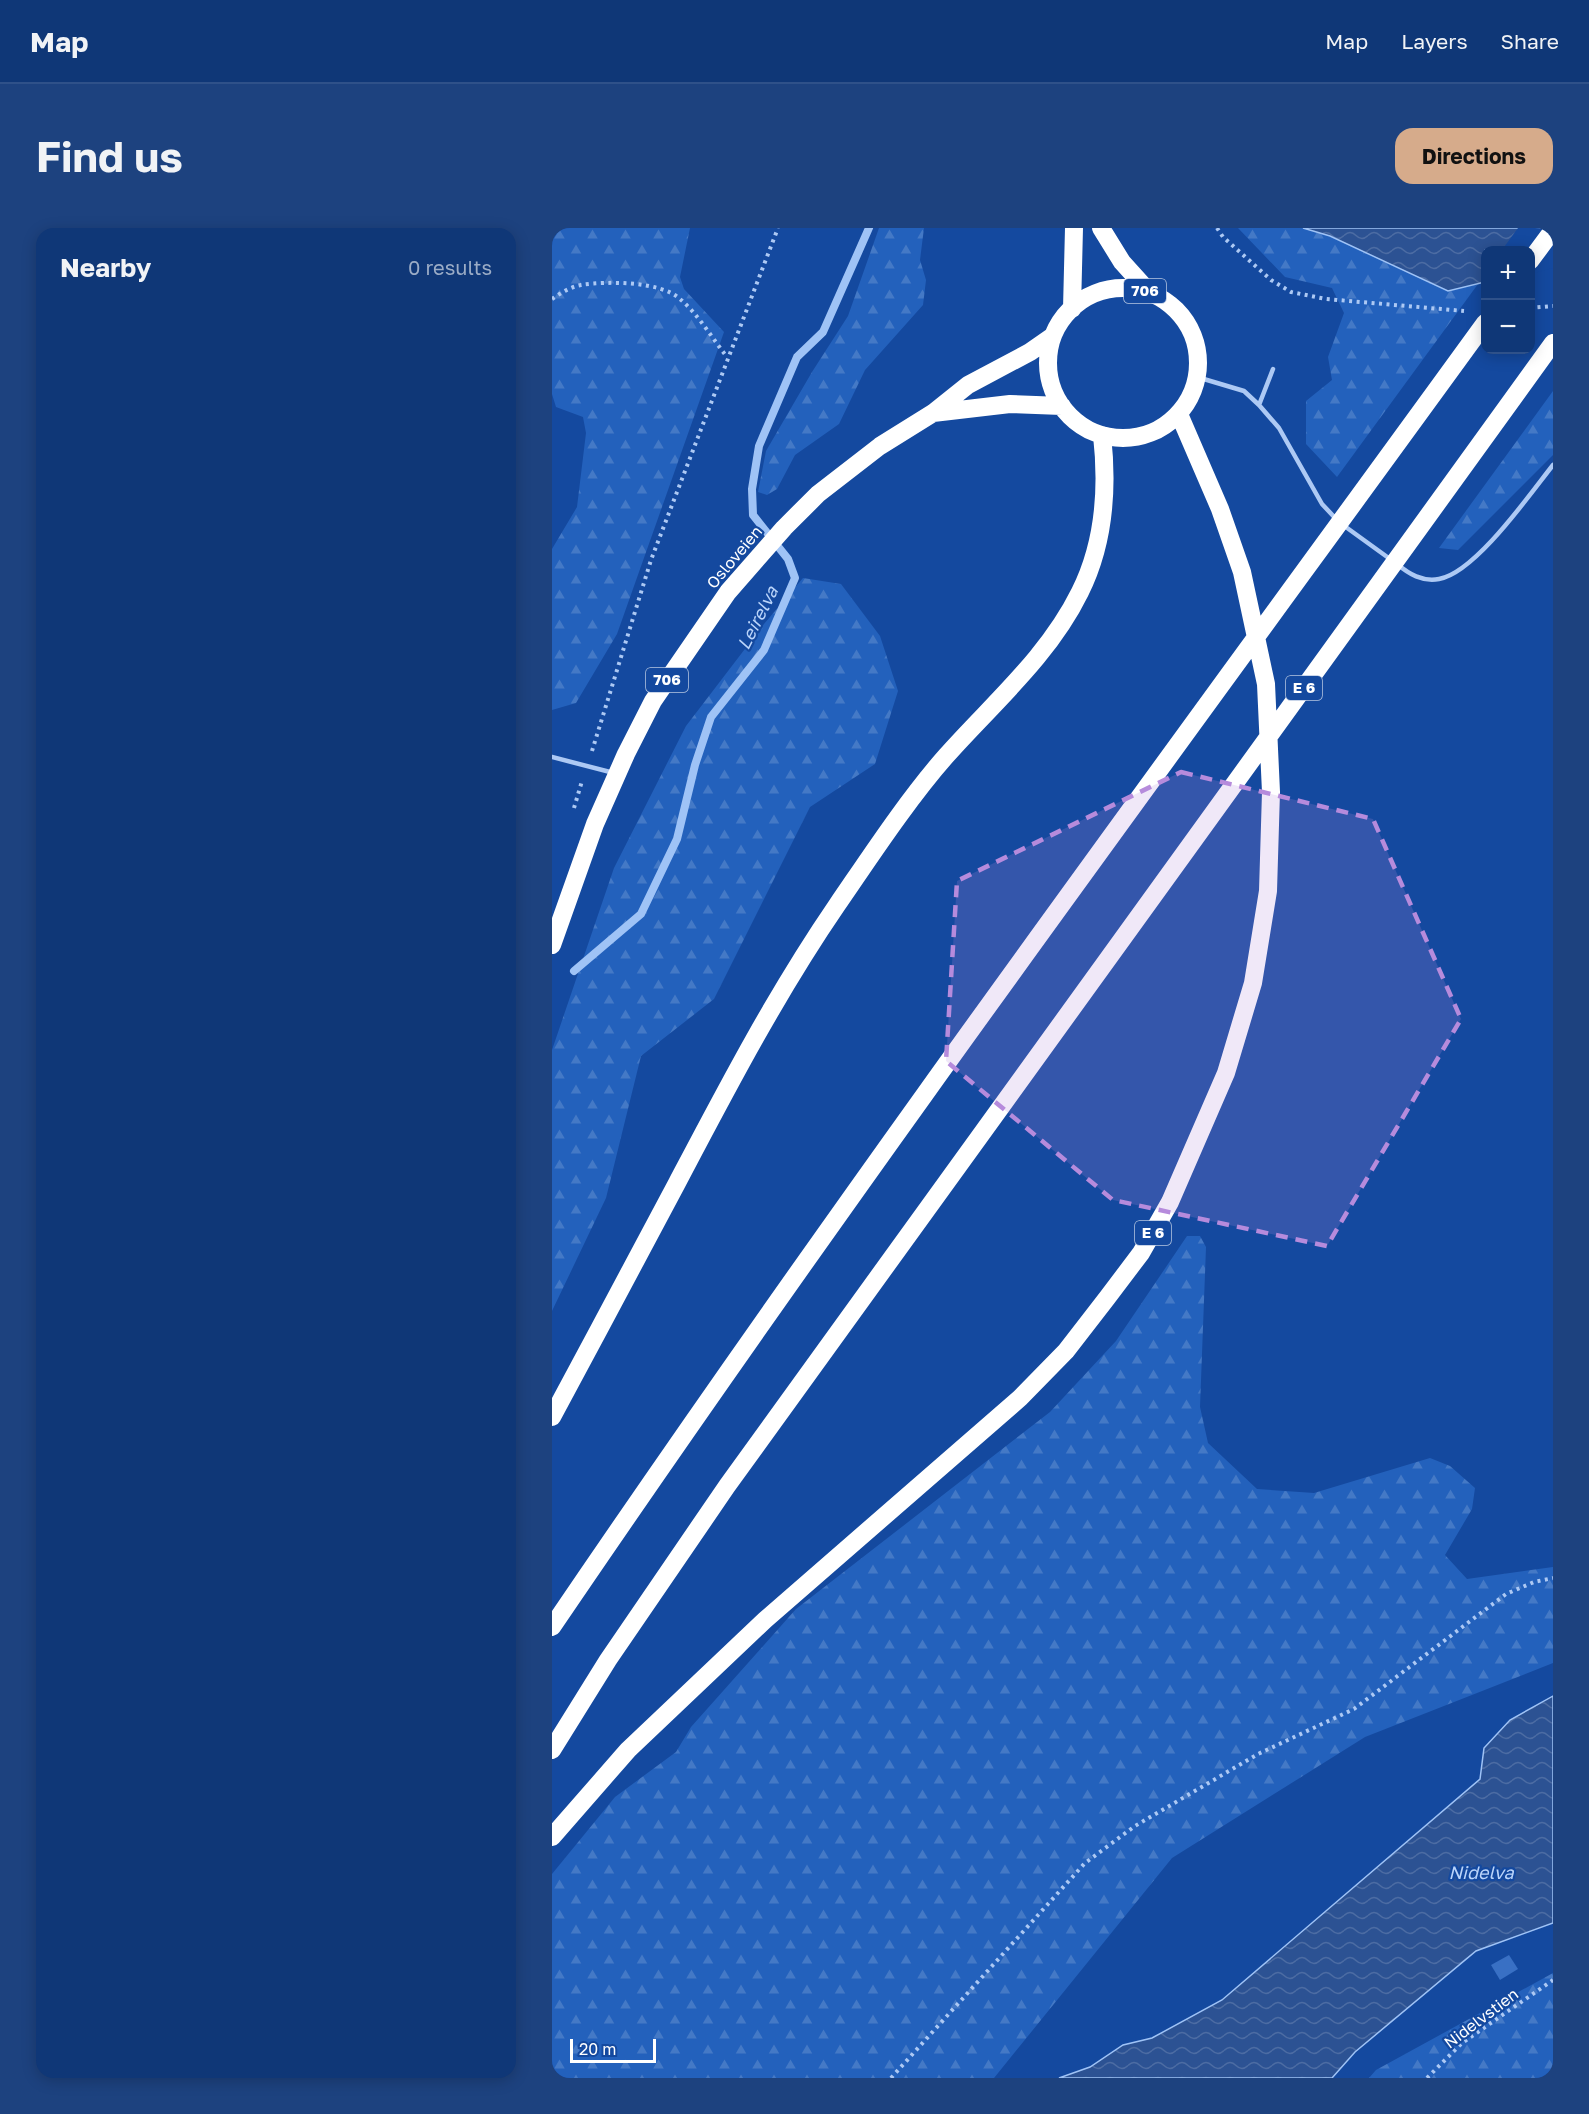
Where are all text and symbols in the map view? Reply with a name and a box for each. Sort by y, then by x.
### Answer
text: Map [30,25,88,58]
text: Map [1325,28,1368,54]
text: Layers [1401,28,1468,54]
text: Share [1501,28,1559,54]
button: Directions [1395,128,1553,184]
text: Find us [36,131,183,181]
map controls [1481,246,1535,354]
button: + [1481,246,1535,300]
text: Nearby [60,252,151,283]
text: 0 results [408,255,492,279]
road number: 706 [1124,279,1166,303]
button: − [1481,300,1535,354]
street label: Osloveien [702,522,766,592]
water label: Leirelva [732,582,783,653]
road number: 706 [646,668,688,692]
road number: E 6 [1286,676,1322,700]
road number: E 6 [1135,1221,1171,1245]
water label: Nidelva [1448,1861,1514,1883]
street label: Nidelvstien [1440,1984,1522,2052]
scale bar [570,2036,656,2064]
text: 20 m [579,2039,616,2059]

